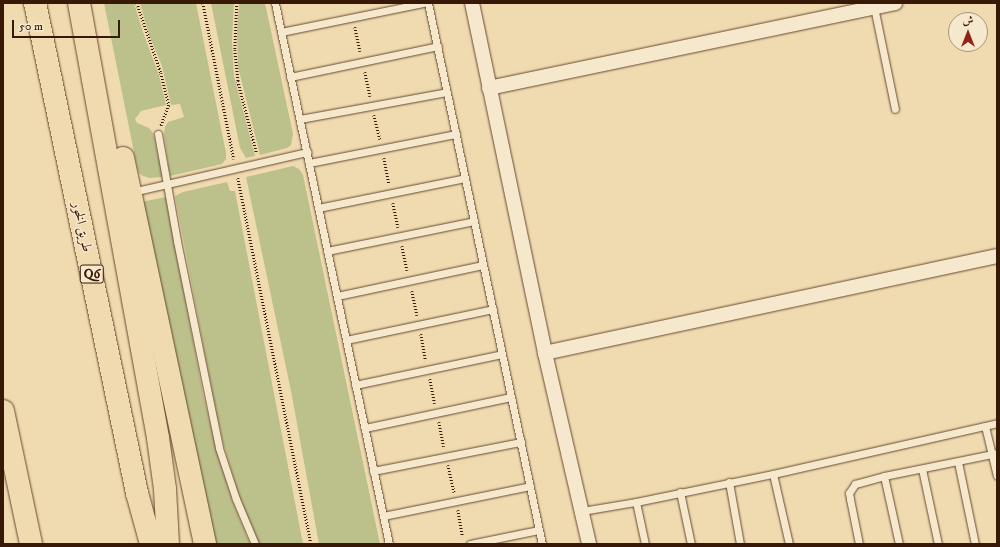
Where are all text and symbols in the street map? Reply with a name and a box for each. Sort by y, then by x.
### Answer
scale bar [14,12,122,38]
north arrow [948,12,988,52]
text: ش [963,14,973,28]
text: 50 m [19,19,43,34]
street label: طريق الخور [68,200,96,254]
road number: Q6 [79,263,105,285]

